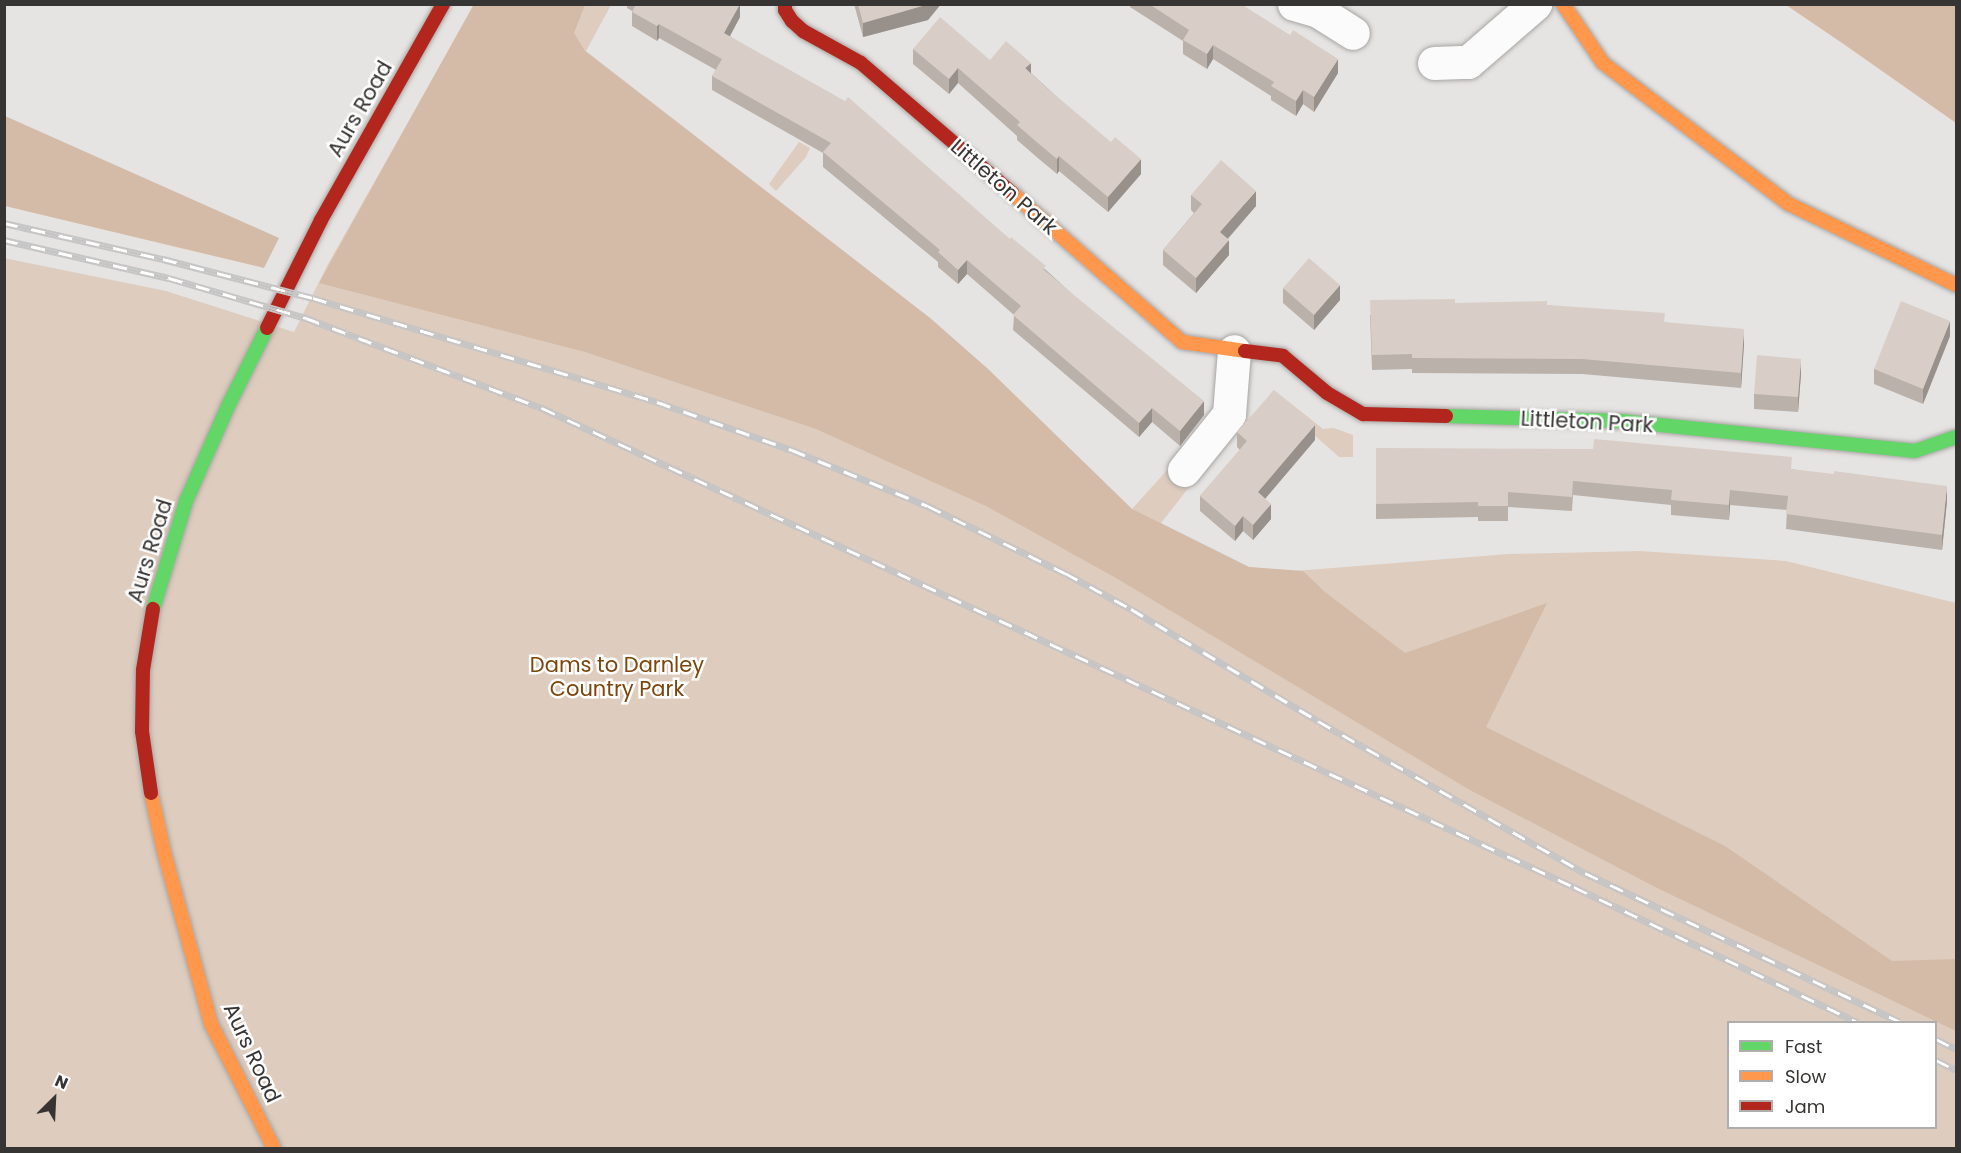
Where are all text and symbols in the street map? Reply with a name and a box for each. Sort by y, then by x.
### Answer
street label: Aurs Road [322,57,398,161]
street label: Littleton Park [946,134,1062,240]
street label: Littleton Park [1520,406,1654,438]
street label: Aurs Road [122,496,178,606]
park label: Dams to Darnley Country Park [530,652,704,702]
street label: Aurs Road [218,999,286,1107]
legend [1727,1021,1937,1129]
text: Fast [1785,1034,1822,1059]
text: Slow [1785,1064,1826,1089]
north arrow [24,1069,84,1129]
text: N [51,1069,72,1095]
text: Jam [1785,1094,1825,1119]

